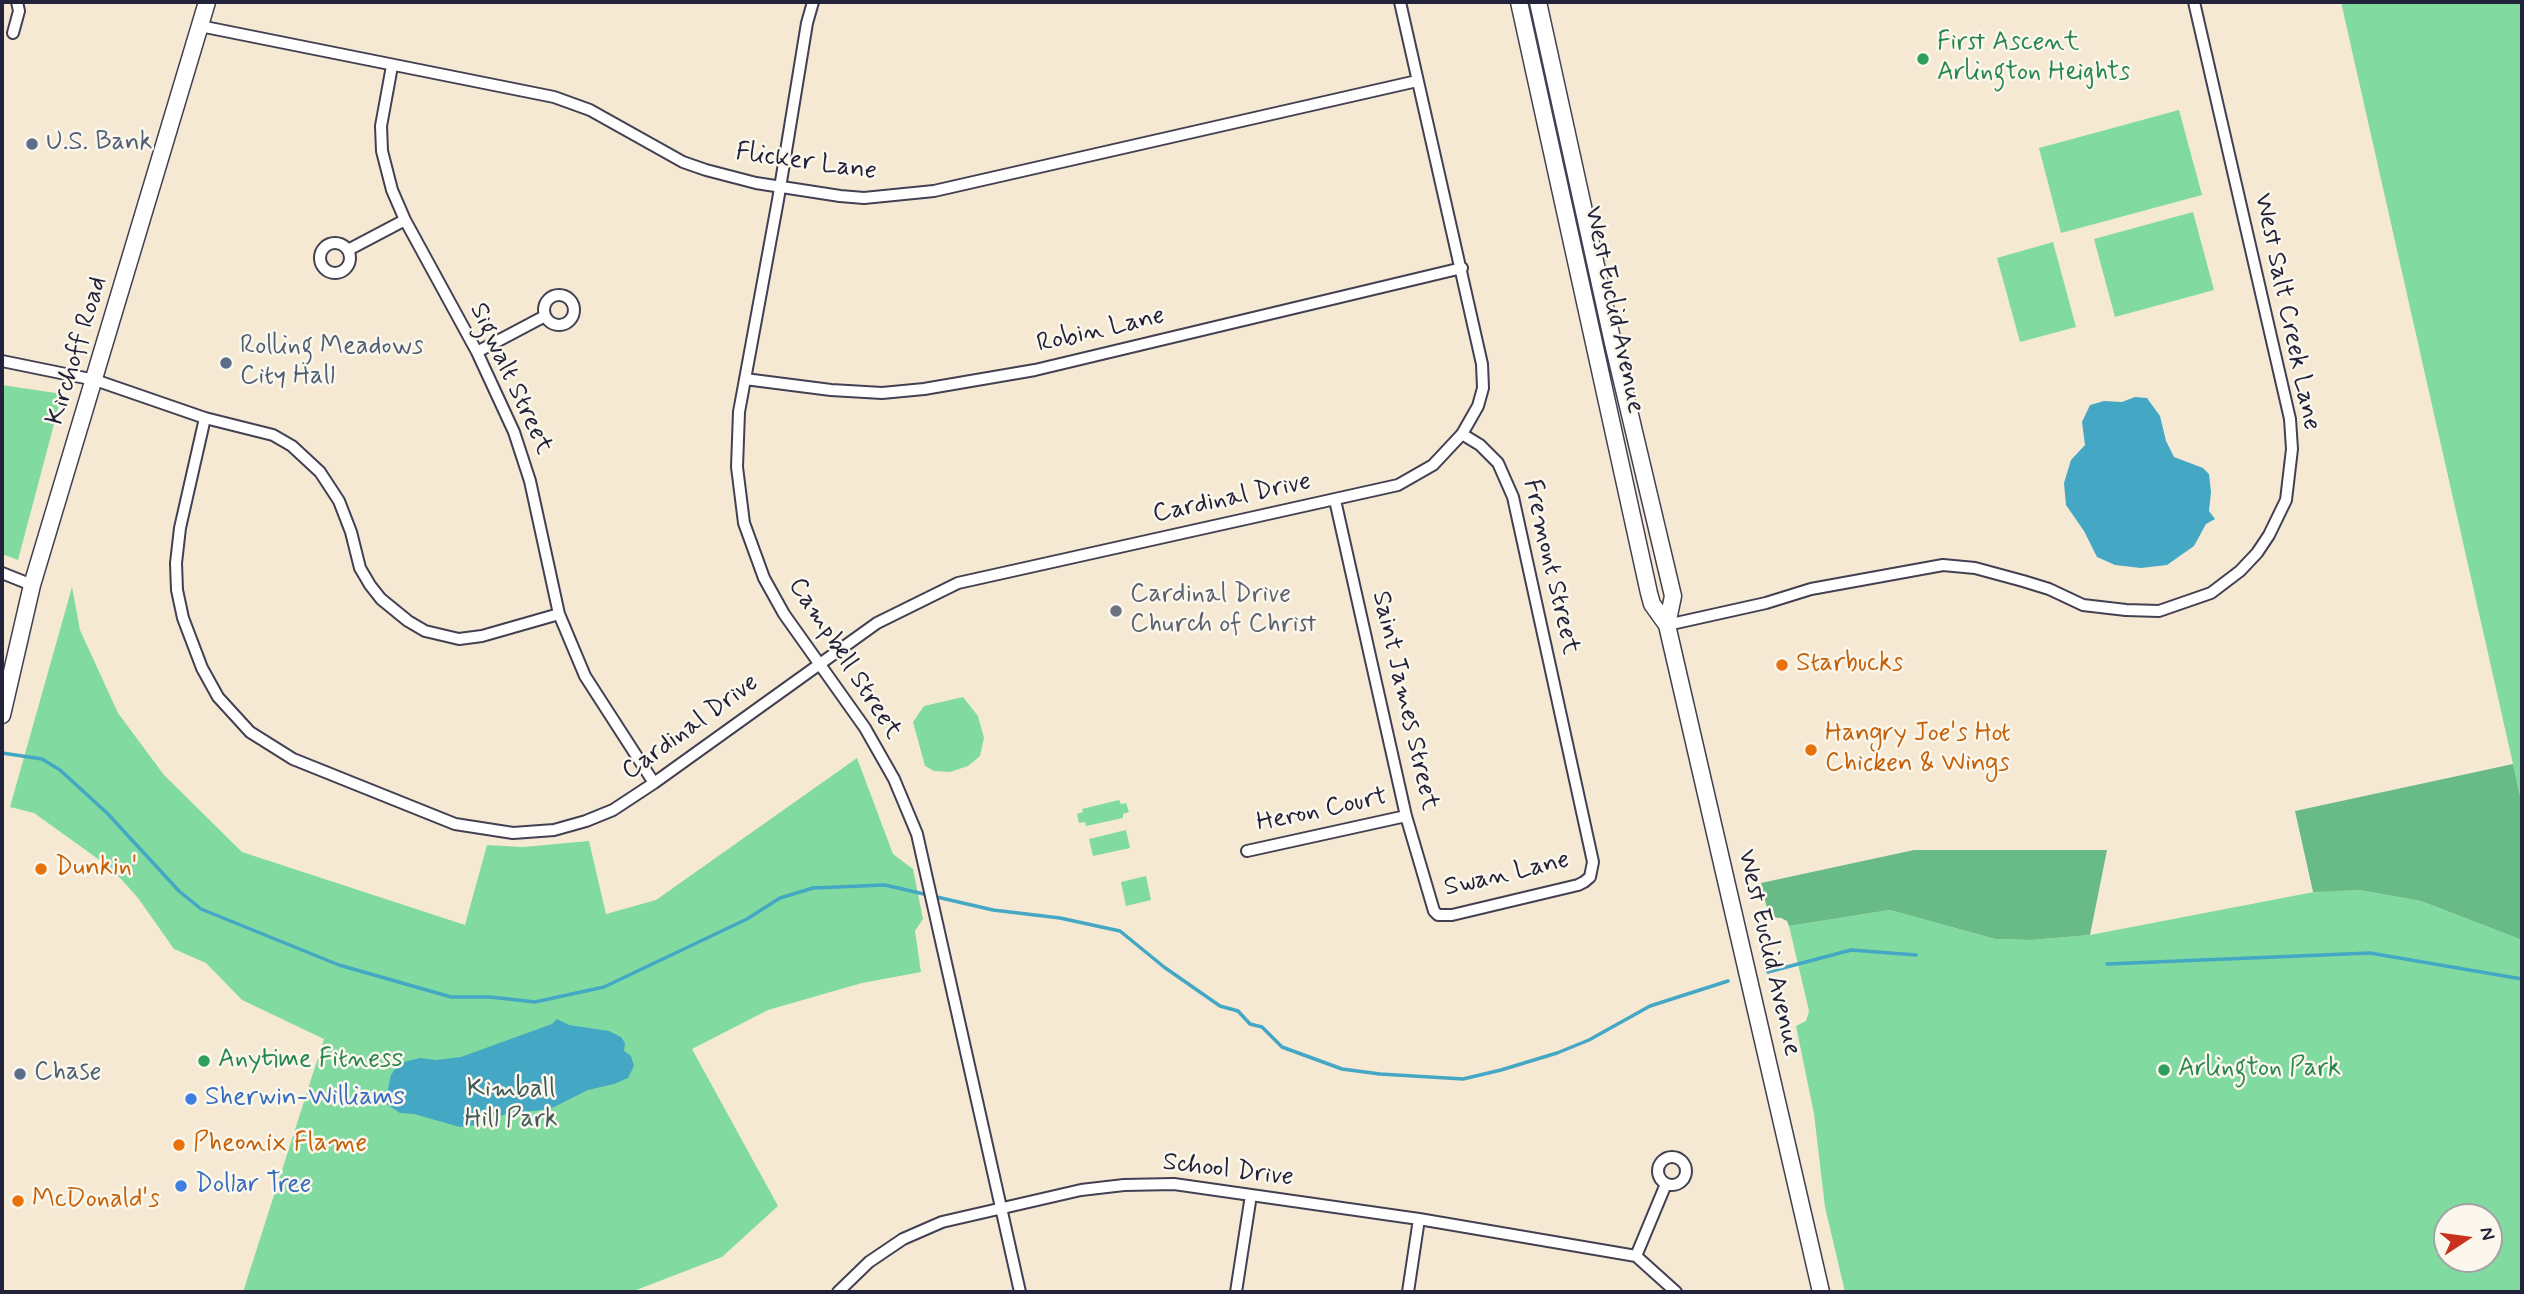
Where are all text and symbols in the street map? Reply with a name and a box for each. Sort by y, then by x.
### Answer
place label: First Ascent Arlington Heights [1937,28,2130,90]
marker: First Ascent Arlington Heights [1915,51,1931,67]
place label: U.S. Bank [46,128,152,160]
marker: U.S. Bank [24,136,40,152]
street label: Flicker Lane [734,138,878,188]
street label: West Salt Creek Lane [2246,191,2326,433]
street label: West Euclid Avenue [1576,204,1650,416]
street label: Kirchoff Road [41,273,115,429]
street label: Sigwalt Street [461,298,559,460]
street label: Robin Lane [1034,301,1168,361]
place label: Rolling Meadows City Hall [240,332,423,394]
marker: Rolling Meadows City Hall [218,355,234,371]
street label: Cardinal Drive [1150,467,1314,531]
street label: Fremont Street [1515,476,1585,658]
street label: Campbell Street [780,572,908,746]
place label: Cardinal Drive Church of Christ [1130,580,1317,642]
street label: Saint James Street [1364,588,1444,814]
marker: Cardinal Drive Church of Christ [1108,603,1124,619]
place label: Starbucks [1796,649,1903,681]
marker: Starbucks [1774,657,1790,673]
street label: Cardinal Drive [617,668,765,788]
place label: Hangry Joe's Hot Chicken & Wings [1825,719,2011,780]
marker: Hangry Joe's Hot Chicken & Wings [1803,742,1819,758]
street label: Heron Court [1254,782,1390,840]
street label: Swan Lane [1441,845,1573,905]
street label: West Euclid Avenue [1729,847,1807,1059]
place label: Dunkin' [55,853,138,885]
marker: Dunkin' [33,861,49,877]
place label: Anytime Fitness [218,1045,403,1077]
marker: Anytime Fitness [196,1053,212,1069]
place label: Arlington Park [2178,1054,2341,1086]
place label: Chase [34,1058,101,1090]
marker: Arlington Park [2156,1062,2172,1078]
marker: Chase [12,1066,28,1082]
park label: Kimball Hill Park [464,1075,558,1136]
place label: Sherwin-Williams [205,1083,405,1115]
marker: Sherwin-Williams [183,1091,199,1107]
place label: Pheonix Flame [193,1129,367,1161]
marker: Pheonix Flame [171,1137,187,1153]
street label: School Drive [1161,1147,1295,1195]
place label: Dollar Tree [195,1170,312,1202]
marker: Dollar Tree [173,1178,189,1194]
place label: McDonald's [32,1185,160,1217]
marker: McDonald's [10,1193,26,1209]
north arrow [2433,1203,2503,1273]
text: N [2473,1225,2501,1243]

